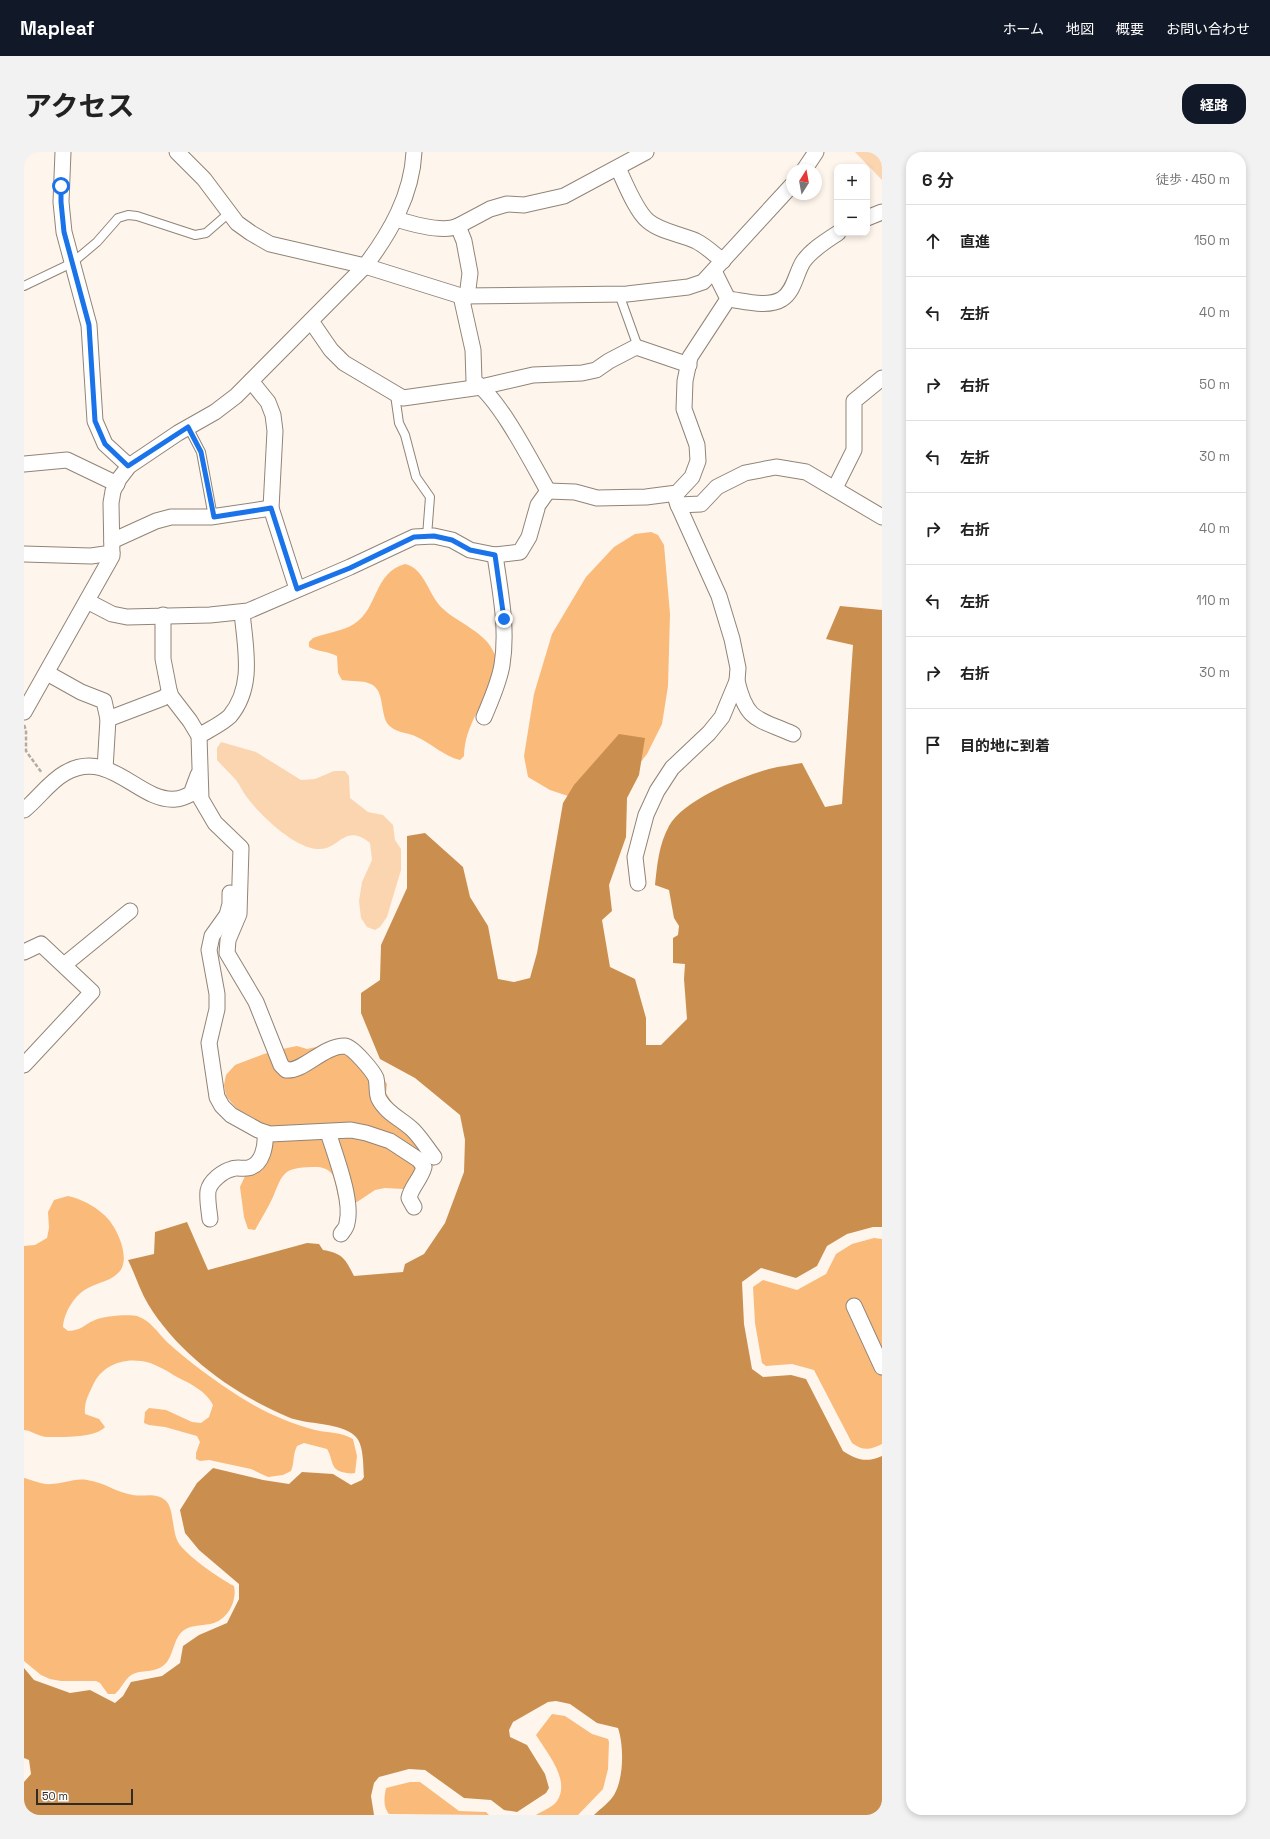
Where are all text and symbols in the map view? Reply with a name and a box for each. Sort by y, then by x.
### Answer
text: Mapleaf [20,16,94,41]
text: ホーム [1002,20,1044,38]
text: 地図 [1066,20,1094,38]
text: 概要 [1116,20,1144,38]
text: お問い合わせ [1166,20,1250,38]
button: 経路 [1182,84,1246,124]
text: アクセス [24,88,135,124]
north arrow [786,164,822,200]
map controls [834,164,870,236]
button: + [834,164,870,200]
text: 6 分 [922,169,954,191]
text: 徒歩 · 450 m [1156,171,1230,188]
route start [52,177,70,195]
button: − [834,200,870,236]
icon: ahead [922,230,944,252]
text: 直進 [960,232,990,251]
text: 150 m [1194,232,1230,249]
icon: left [922,302,944,324]
text: 左折 [960,304,990,323]
text: 40 m [1199,304,1230,321]
icon: right [922,374,944,396]
text: 右折 [960,376,990,395]
text: 50 m [1199,376,1230,393]
icon: left [922,446,944,468]
text: 左折 [960,448,990,467]
text: 30 m [1199,448,1230,465]
icon: right [922,518,944,540]
text: 右折 [960,520,990,539]
text: 40 m [1199,520,1230,537]
icon: left [922,590,944,612]
text: 左折 [960,592,990,611]
text: 110 m [1196,592,1230,609]
route end [495,610,513,628]
icon: right [922,662,944,684]
text: 右折 [960,664,990,683]
text: 30 m [1199,664,1230,681]
icon: arrive [922,734,944,756]
text: 目的地に到着 [960,736,1050,755]
scale bar [36,1787,133,1806]
text: 50 m [42,1789,68,1803]

